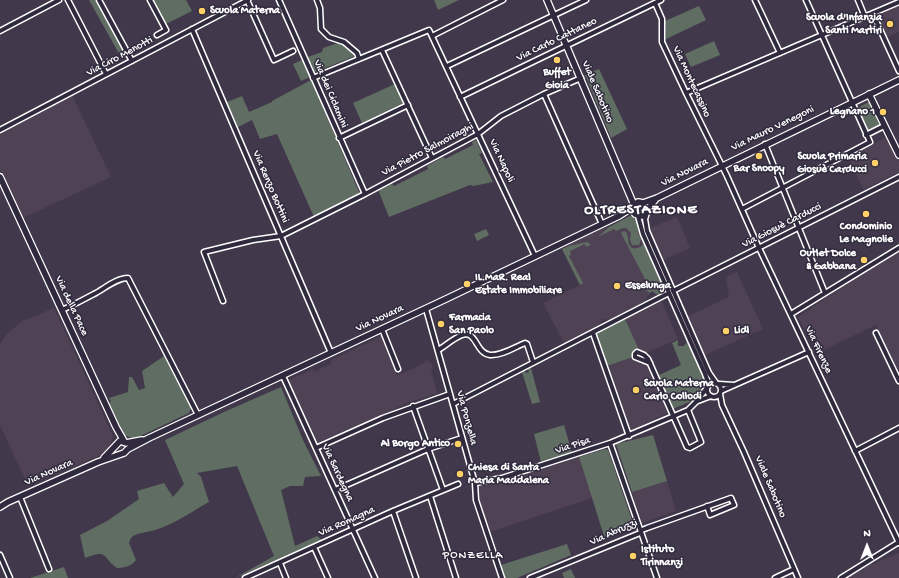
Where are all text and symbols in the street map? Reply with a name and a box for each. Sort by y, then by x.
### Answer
place label: Scuola Materna [210,4,280,18]
marker: Scuola Materna [197,6,207,16]
place label: Scuola d'Infanzia Santi Martiri [806,11,882,37]
street label: Via Carlo Cattaneo [515,15,599,65]
marker: Scuola d'Infanzia Santi Martiri [885,19,895,29]
street label: Via Ciro Menotti [85,34,155,80]
street label: Via Montecassino [669,44,713,120]
marker: Buffet Gioia [552,55,562,65]
street label: Via dei Ciclamini [310,58,350,130]
street label: Viale Sabotino [578,59,616,125]
place label: Buffet Gioia [543,66,571,92]
street label: Via Mauro Venegoni [729,103,817,155]
place label: Legnano 1 [830,105,875,119]
marker: Legnano 1 [878,107,888,117]
street label: Via Pietro Salmoiraghi [380,120,476,180]
street label: Via Napoli [485,137,517,185]
street label: Via Renzo Bottini [249,149,291,225]
place label: Scuola Primaria Giosuè Carducci [797,150,867,176]
marker: Bar Snoopy [754,151,764,161]
street label: Via Novara [659,156,711,190]
marker: Scuola Primaria Giosuè Carducci [870,158,880,168]
place label: Bar Snoopy [734,162,784,176]
street label: Via Giosuè Carducci [740,200,824,252]
district label: OLTRESTAZIONE [584,202,698,220]
marker: Condominio Le Magnolie [861,209,871,219]
place label: Condominio Le Magnolie [839,220,893,246]
place label: Outlet Dolce & Gabbana [800,247,856,273]
marker: Outlet Dolce & Gabbana [859,255,869,265]
place label: IL.MaR. Real Estate Immobiliare [475,271,562,297]
street label: Via della Pace [51,274,91,338]
marker: IL.MaR. Real Estate Immobiliare [462,279,472,289]
place label: Esselunga [625,279,671,293]
marker: Esselunga [612,281,622,291]
street label: Via Novara [354,302,406,336]
place label: Farmacia San Paolo [449,311,494,337]
marker: Farmacia San Paolo [436,319,446,329]
place label: Lidl [734,324,749,338]
street label: Via Firenze [801,324,835,376]
marker: Lidl [721,326,731,336]
place label: Scuola Materna Carlo Collodi [644,377,714,403]
marker: Scuola Materna Carlo Collodi [631,385,641,395]
street label: Via Ponzella [452,389,480,447]
street label: Via Pisa [554,434,592,458]
place label: Al Borgo Antico [381,437,450,451]
marker: Al Borgo Antico [453,439,463,449]
street label: Via Sardegna [318,442,356,504]
street label: Viale Sabotino [751,454,789,520]
street label: Via Novara [23,457,75,489]
place label: Chiesa di Santa Maria Maddalena [468,461,549,487]
marker: Chiesa di Santa Maria Maddalena [455,469,465,479]
street label: Via Romagna [317,504,377,540]
street label: Via Abruzzi [588,517,640,549]
north arrow [847,526,887,566]
text: N [863,528,871,540]
place label: Istituto Tirinnanzi [641,543,683,569]
district label: PONZELLA [443,549,503,563]
marker: Istituto Tirinnanzi [628,551,638,561]

